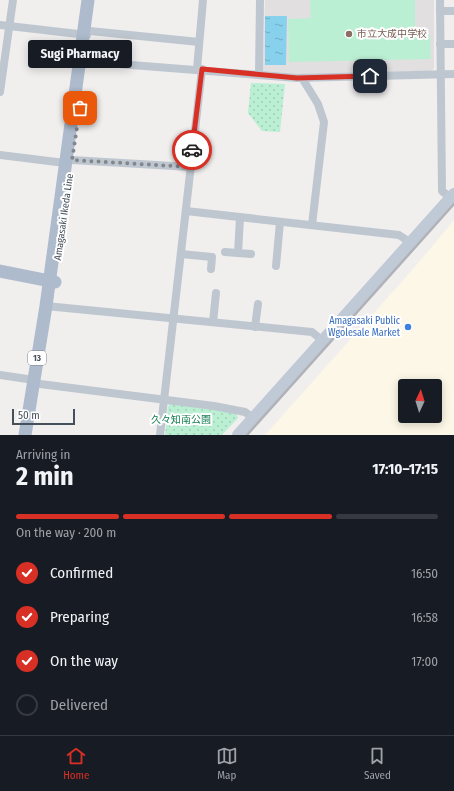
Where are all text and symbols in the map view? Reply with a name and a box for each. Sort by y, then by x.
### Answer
place label: 市立大成中学校 [357,28,427,40]
marker: 市立大成中学校 [344,29,354,39]
callout: Sugi Pharmacy [28,40,132,68]
text: Sugi Pharmacy [40,46,120,61]
pin [353,59,387,93]
icon: home [359,65,381,87]
pin [63,91,97,125]
icon: bag [69,97,91,119]
courier [172,130,212,170]
icon: car [181,139,203,161]
street label: Amagasaki Ikeda Line [52,173,76,261]
place label: Amagasaki Public Wgolesale Market [328,315,401,339]
marker: Amagasaki Public Wgolesale Market [403,322,413,332]
road number: 13 [28,351,46,365]
north arrow [398,379,442,423]
map controls [398,379,442,423]
scale bar [12,407,75,426]
text: 50 m [18,409,40,422]
park label: 久々知南公園 [151,414,211,426]
text: Arriving in [16,447,70,462]
text: 17:10–17:15 [372,460,438,478]
text: 2 min [16,461,74,492]
text: On the way · 200 m [16,525,116,540]
icon: check [16,562,38,584]
text: Confirmed [50,564,113,582]
text: 16:50 [411,566,438,581]
icon: check [16,606,38,628]
text: Preparing [50,608,109,626]
text: 16:58 [411,610,438,625]
icon: check [16,650,38,672]
text: On the way [50,652,118,670]
text: 17:00 [411,654,438,669]
text: Delivered [50,696,108,714]
tab: Home [63,745,89,782]
tab: Map [216,745,238,782]
tab: Saved [364,745,391,782]

